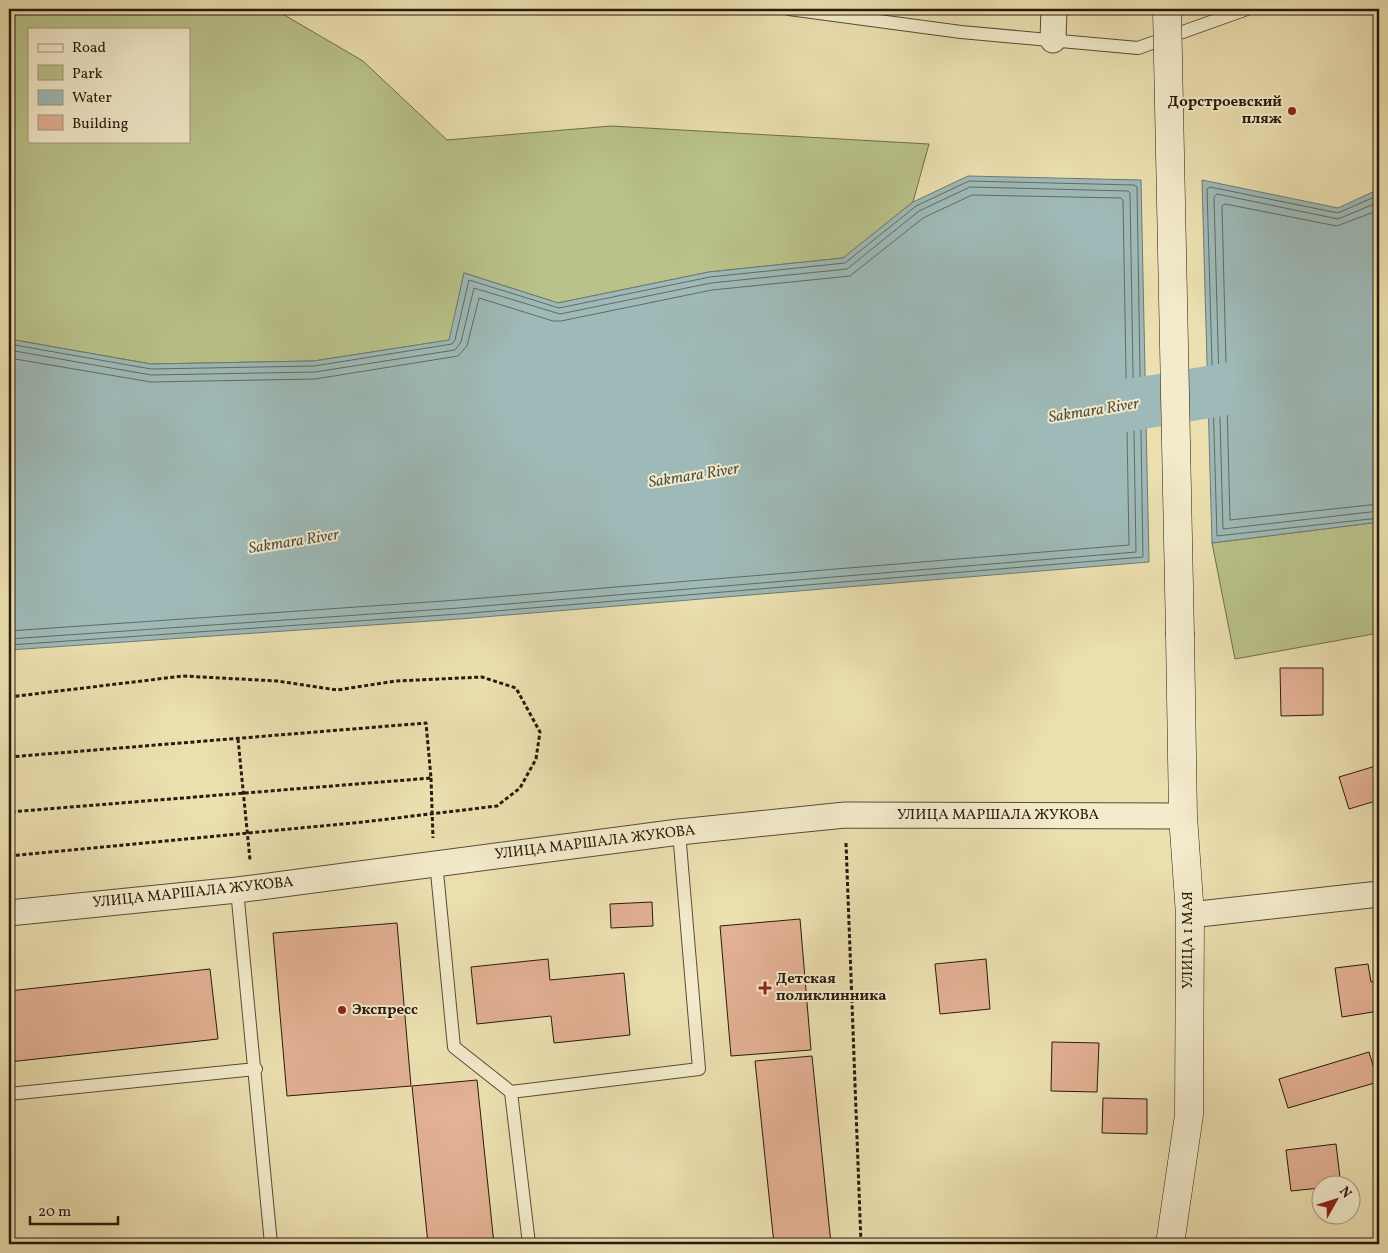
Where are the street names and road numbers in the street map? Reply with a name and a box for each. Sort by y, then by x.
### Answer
street label: УЛИЦА МАРШАЛА ЖУКОВА [897,805,1099,826]
street label: УЛИЦА МАРШАЛА ЖУКОВА [493,820,697,866]
street label: УЛИЦА МАРШАЛА ЖУКОВА [91,872,295,914]
street label: УЛИЦА 1 МАЯ [1178,891,1199,989]

